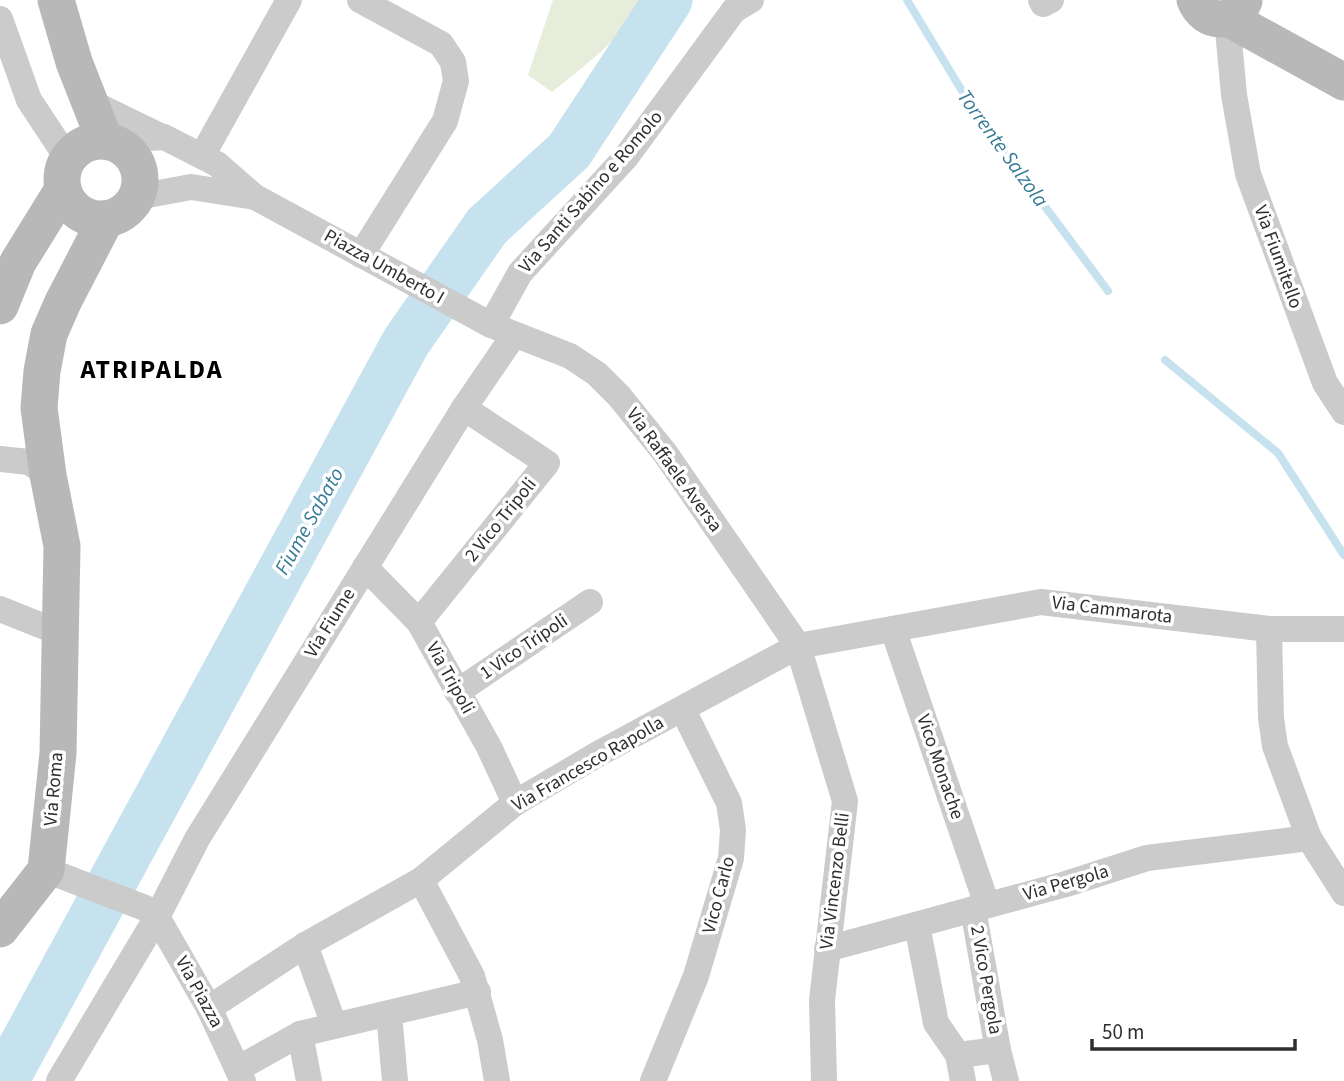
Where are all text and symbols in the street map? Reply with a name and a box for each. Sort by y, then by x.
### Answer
water label: Torrente Salzola [950,83,1056,213]
street label: Via Santi Sabino e Romolo [513,105,669,279]
street label: Via Fiumitello [1247,202,1309,312]
street label: Piazza Umberto I [319,223,449,311]
district label: ATRIPALDA [79,351,224,388]
street label: Via Raffaele Aversa [619,402,729,538]
water label: Fiume Sabato [267,462,351,580]
street label: 2 Vico Tripoli [459,472,543,568]
street label: Via Fiume [298,583,362,663]
street label: Via Cammarota [1050,589,1174,631]
street label: 1 Vico Tripoli [475,608,573,686]
street label: Via Tripoli [419,637,481,719]
street label: Via Francesco Rapolla [507,709,669,819]
street label: Vico Monache [909,711,971,823]
street label: Via Roma [37,751,71,827]
street label: Via Vincenzo Belli [813,811,857,951]
street label: Vico Carlo [696,853,742,937]
street label: Via Pergola [1020,858,1112,908]
street label: 2 Vico Pergola [963,923,1009,1037]
street label: Via Piazza [168,951,230,1033]
scale bar [1092,1007,1295,1052]
text: 50 m [1102,1017,1144,1047]

